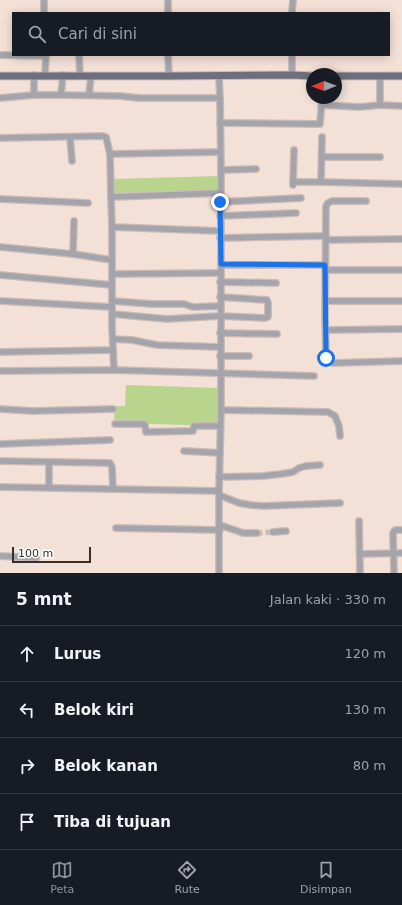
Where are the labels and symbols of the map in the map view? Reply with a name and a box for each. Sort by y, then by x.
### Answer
north arrow [306,68,342,104]
route end [211,193,229,211]
route start [317,349,335,367]
scale bar [12,545,91,564]

